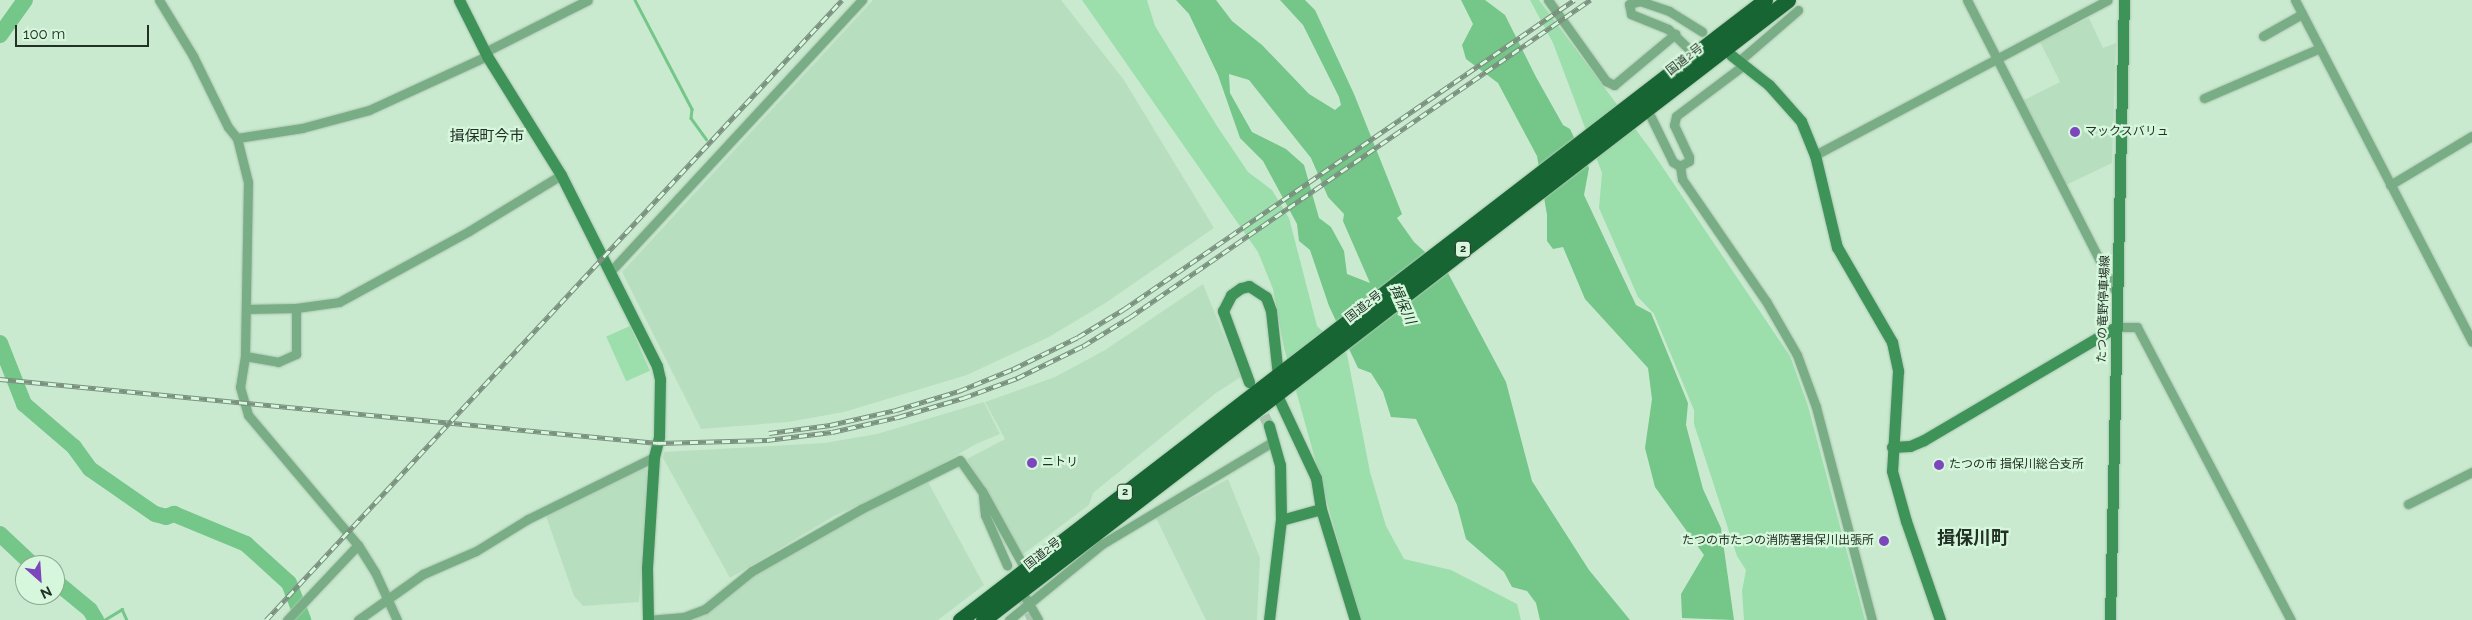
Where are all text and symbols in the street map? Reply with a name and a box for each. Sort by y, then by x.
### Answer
scale bar [18,15,151,47]
text: 100 m [23,25,65,43]
street label: 国道2号 [1664,41,1706,79]
place label: マックスバリュ [2085,125,2169,139]
marker: マックスバリュ [2069,126,2081,138]
district label: 揖保町今市 [450,128,524,146]
road number: 2 [1454,240,1472,258]
street label: たつの竜野停車場線 [2095,255,2113,363]
water label: 揖保川 [1387,281,1419,327]
street label: 国道2号 [1343,288,1385,326]
place label: ニトリ [1042,456,1078,470]
marker: ニトリ [1026,457,1038,469]
place label: たつの市 揖保川総合支所 [1949,458,2084,472]
marker: たつの市 揖保川総合支所 [1933,459,1945,471]
road number: 2 [1116,484,1134,501]
district label: 揖保川町 [1937,527,2009,549]
place label: たつの市たつの消防署揖保川出張所 [1682,534,1874,548]
street label: 国道2号 [1022,535,1064,573]
marker: たつの市たつの消防署揖保川出張所 [1878,535,1890,547]
north arrow [15,555,65,605]
text: N [38,583,54,602]

